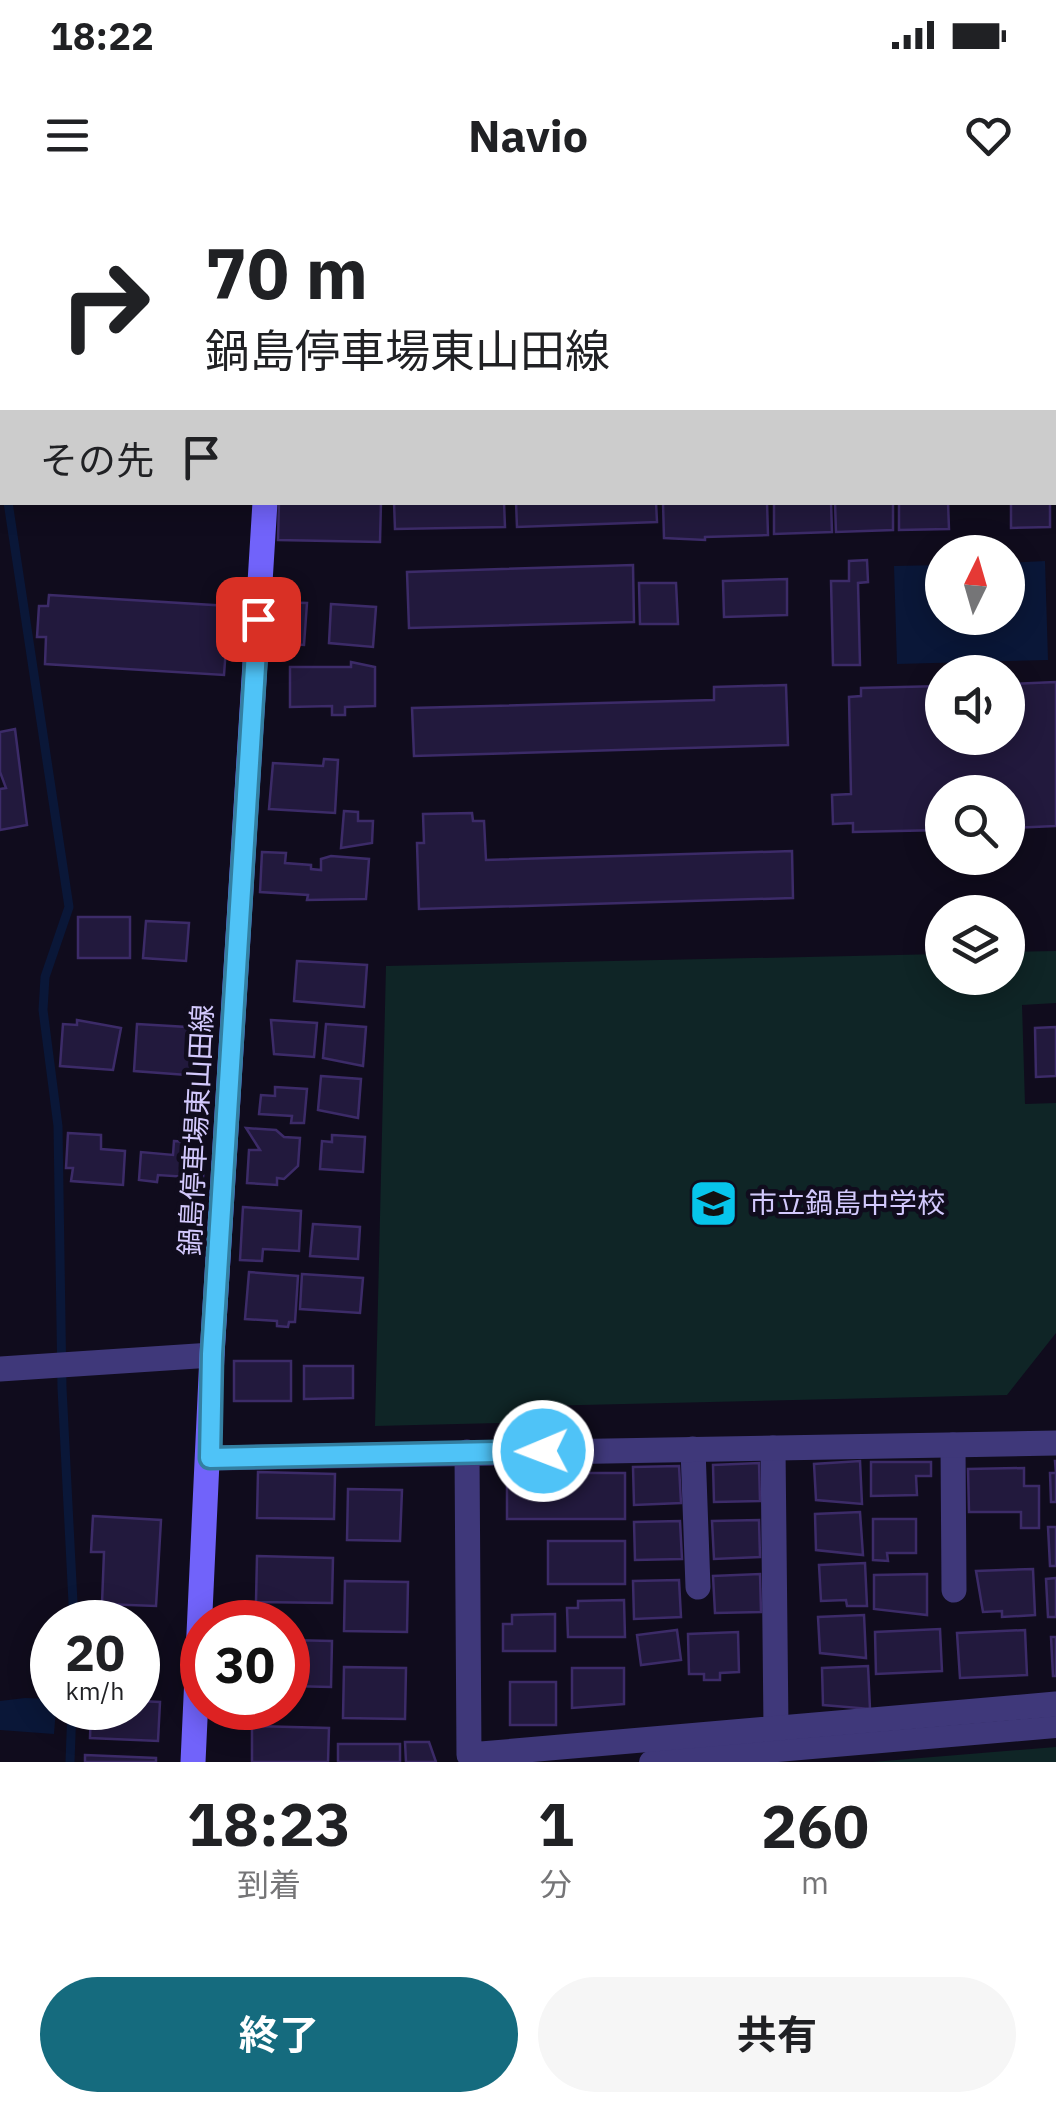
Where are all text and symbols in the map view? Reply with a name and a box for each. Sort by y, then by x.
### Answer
text: 18:22 [50,11,154,60]
text: Navio [468,106,588,164]
icon: menu [40,108,95,163]
icon: heart [961,108,1016,163]
text: 70 m [205,227,368,318]
icon: right [40,240,170,370]
text: 鍋島停車場東山田線 [205,321,610,379]
icon: arrive [174,430,229,485]
text: その先 [40,435,154,484]
north arrow [925,535,1025,635]
map controls [925,535,1025,995]
pin [216,577,301,662]
icon: arrive [231,592,286,647]
button: sound [925,655,1025,755]
button: search [925,775,1025,875]
button: layers [925,895,1025,995]
street label: 鍋島停車場東山田線 [170,1003,221,1257]
school or university icon: 市立鍋島中学校 [688,1177,740,1229]
place label: 市立鍋島中学校 [749,1184,945,1221]
position arrow [491,1399,595,1503]
speed limit sign: 30 [180,1600,310,1730]
text: 20 [65,1620,125,1685]
text: km/h [66,1674,124,1707]
text: 18:23 [187,1784,351,1863]
text: 1 [538,1784,574,1863]
text: 260 [761,1786,869,1865]
text: m [801,1861,829,1903]
text: 到着 [237,1863,301,1905]
text: 分 [540,1863,572,1905]
button: 終了 [40,1977,518,2092]
button: 共有 [538,1977,1016,2092]

